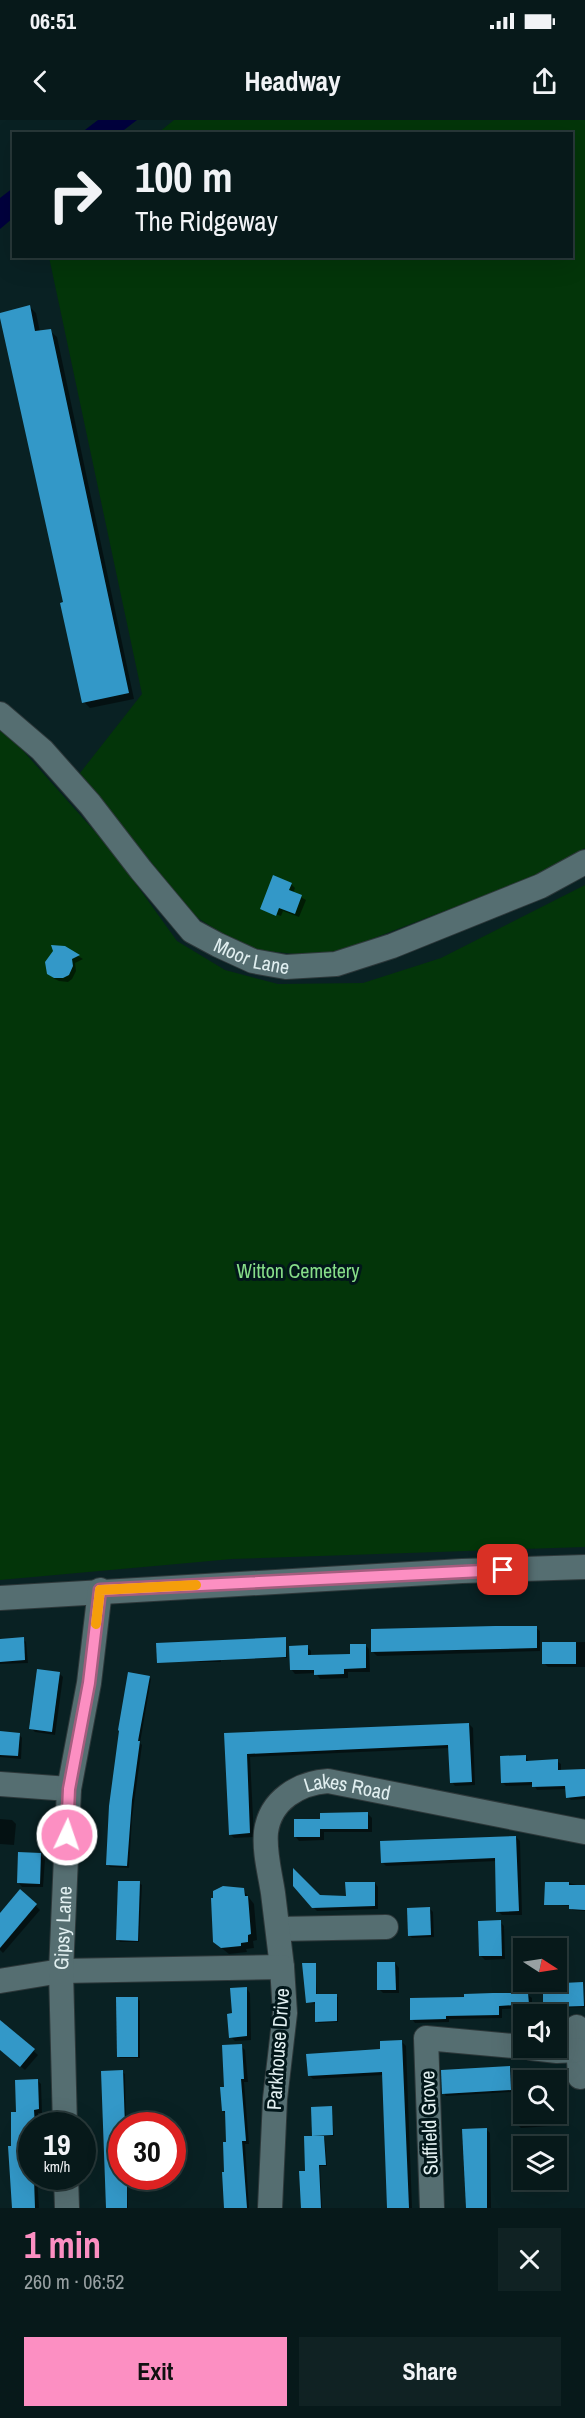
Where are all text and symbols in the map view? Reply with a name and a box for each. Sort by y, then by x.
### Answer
text: 06:51 [30,6,76,36]
text: Headway [245,63,341,99]
icon: back [24,65,57,98]
icon: share [528,65,561,98]
text: 100 m [135,149,233,205]
icon: right [36,156,114,234]
text: The Ridgeway [135,203,278,239]
street label: Moor Lane [210,931,292,980]
park label: Witton Cemetery [236,1257,360,1284]
pin [477,1544,528,1595]
icon: arrive [486,1553,519,1586]
street label: Lakes Road [300,1767,393,1806]
position arrow [35,1803,99,1867]
street label: Gipsy Lane [47,1886,78,1971]
north arrow [513,1938,567,1992]
map controls [513,1938,567,2190]
street label: Parkhouse Drive [260,1987,295,2111]
button: sound [513,2004,567,2058]
street label: Suffield Grove [413,2070,444,2176]
button: search [513,2070,567,2124]
speed limit sign: 30 [108,2112,186,2190]
text: 19 [43,2124,71,2164]
button: layers [513,2136,567,2190]
text: km/h [44,2156,70,2177]
text: 1 min [24,2221,101,2269]
button: close [498,2228,561,2291]
text: 260 m · 06:52 [24,2268,124,2295]
button: Exit [24,2337,287,2406]
button: Share [299,2337,561,2406]

